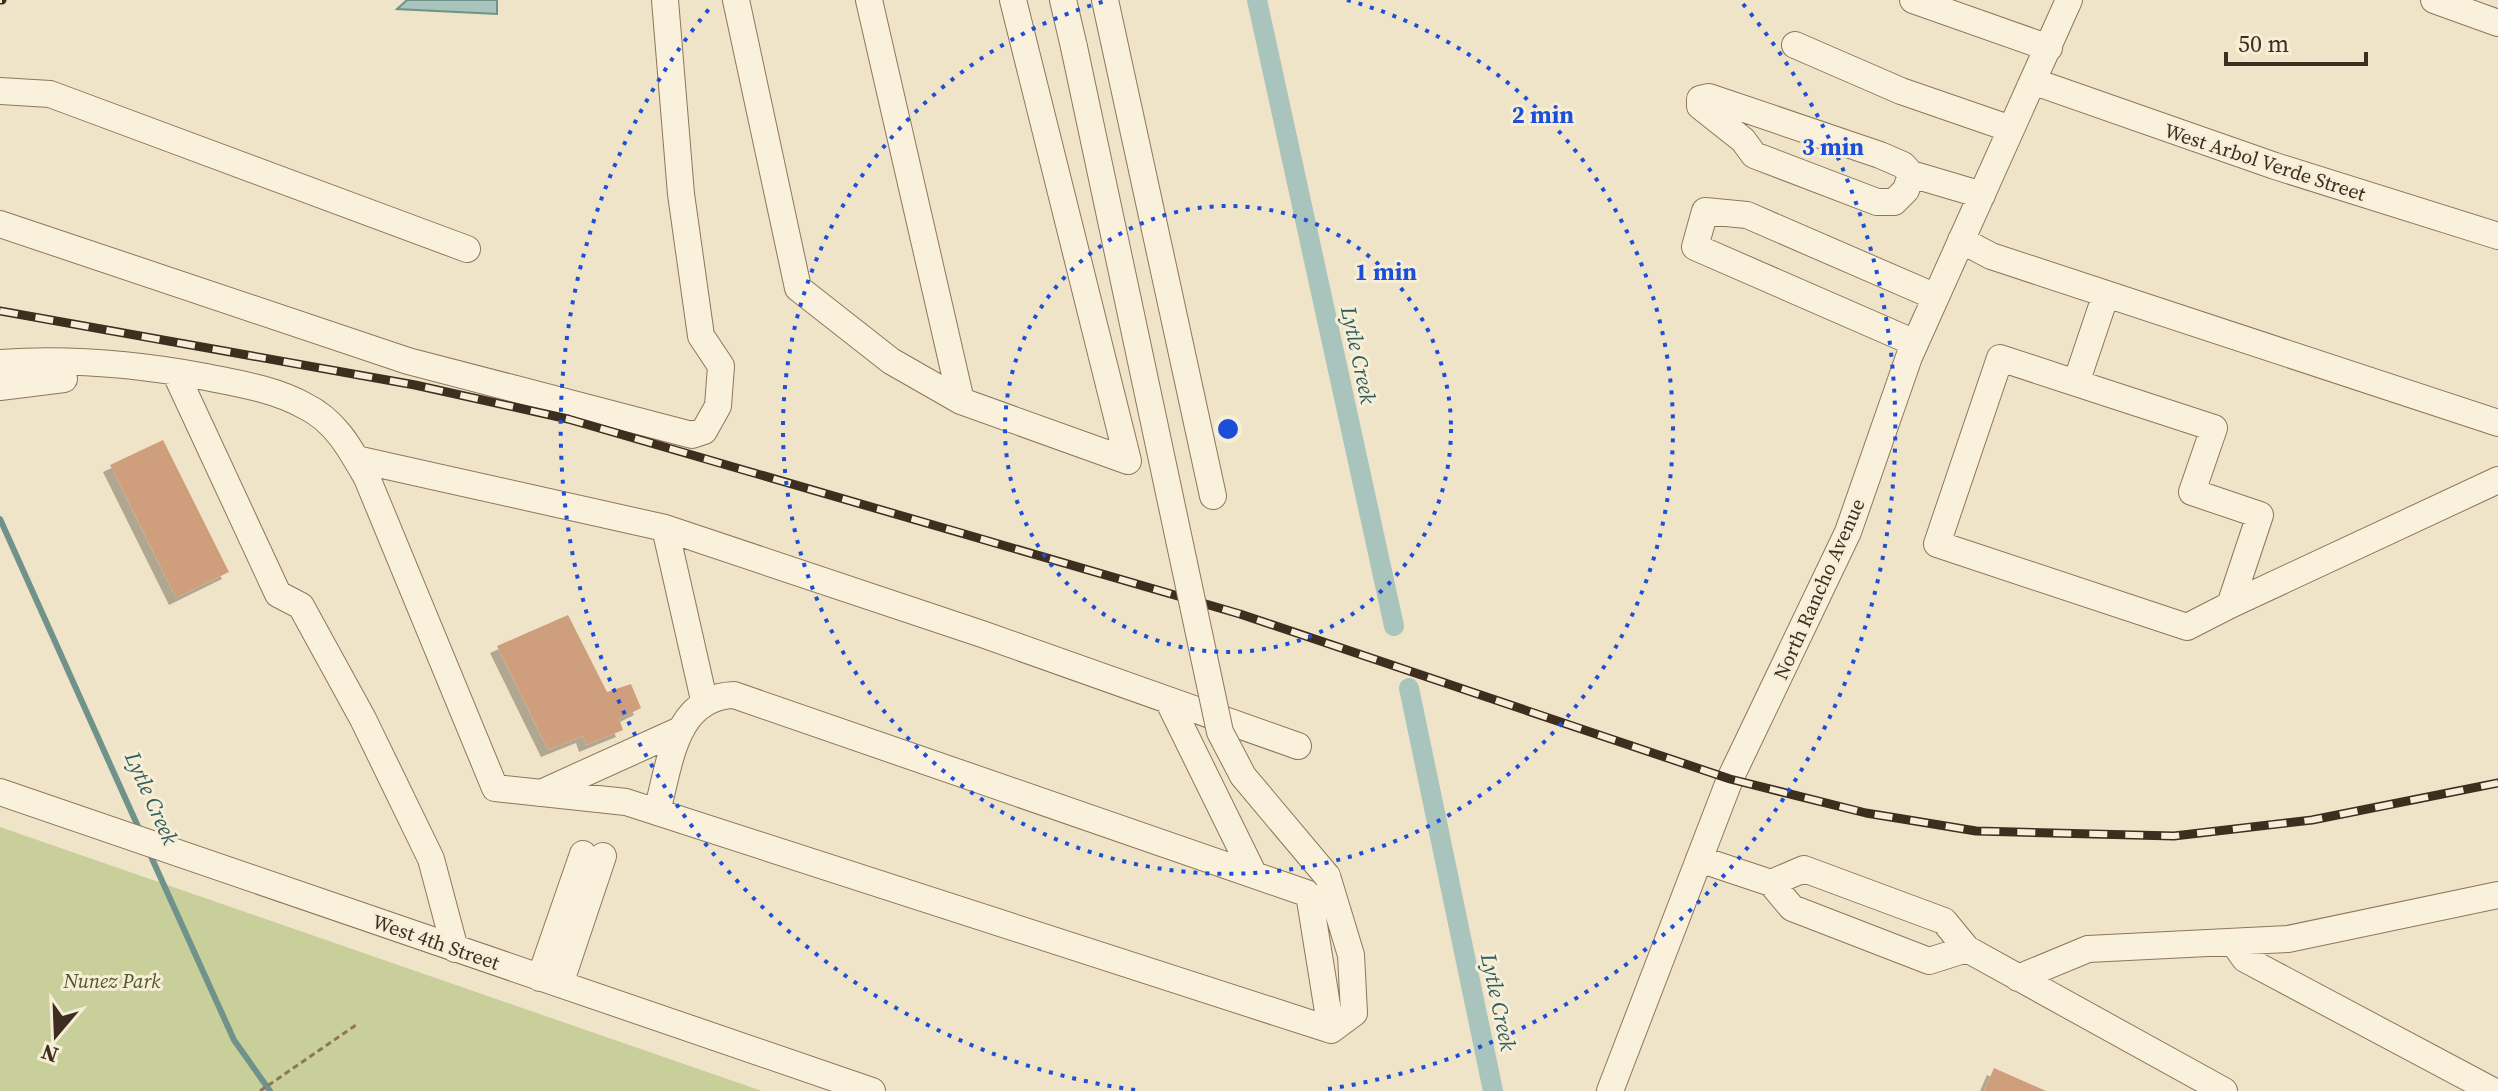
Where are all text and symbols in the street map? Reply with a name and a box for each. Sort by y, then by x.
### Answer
scale bar [2226,16,2366,66]
text: 50 m [2238,27,2289,60]
text: 2 min [1512,98,1574,131]
street label: West Arbol Verde Street [2161,116,2370,208]
text: 3 min [1802,130,1864,163]
text: 1 min [1355,255,1417,288]
water label: Lytle Creek [1334,302,1384,407]
centre of rings [1214,415,1242,443]
street label: North Rancho Avenue [1766,494,1872,684]
water label: Lytle Creek [118,746,186,850]
street label: West 4th Street [369,907,504,977]
water label: Lytle Creek [1474,949,1524,1054]
park label: Nunez Park [62,967,161,995]
north arrow [16,995,96,1075]
text: N [37,1037,62,1071]

